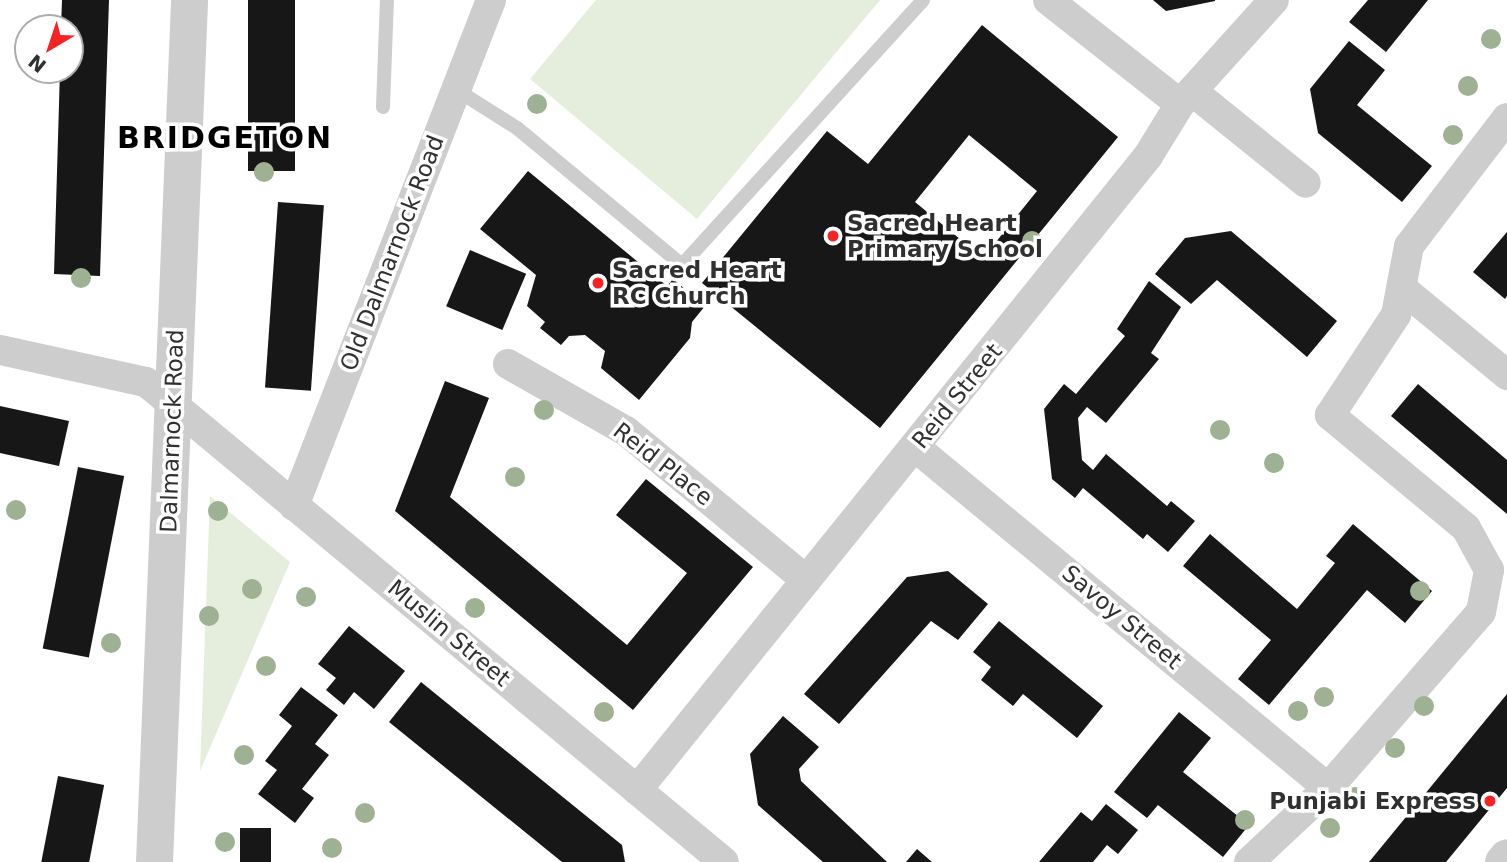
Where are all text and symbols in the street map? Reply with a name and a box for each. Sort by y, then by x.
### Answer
north arrow [14,14,84,84]
text: N [24,50,50,77]
district label: BRIDGETON [118,120,332,156]
street label: Old Dalmarnock Road [334,131,450,375]
place label: Sacred Heart Primary School [847,209,1043,263]
marker: Sacred Heart Primary School [825,228,841,244]
place label: Sacred Heart RC Church [612,256,782,310]
marker: Sacred Heart RC Church [590,275,606,291]
street label: Dalmarnock Road [155,329,189,533]
street label: Reid Street [906,338,1008,454]
street label: Reid Place [608,417,718,511]
street label: Savoy Street [1057,559,1187,675]
street label: Muslin Street [382,574,516,692]
place label: Punjabi Express [1269,787,1476,815]
marker: Punjabi Express [1482,793,1498,809]

